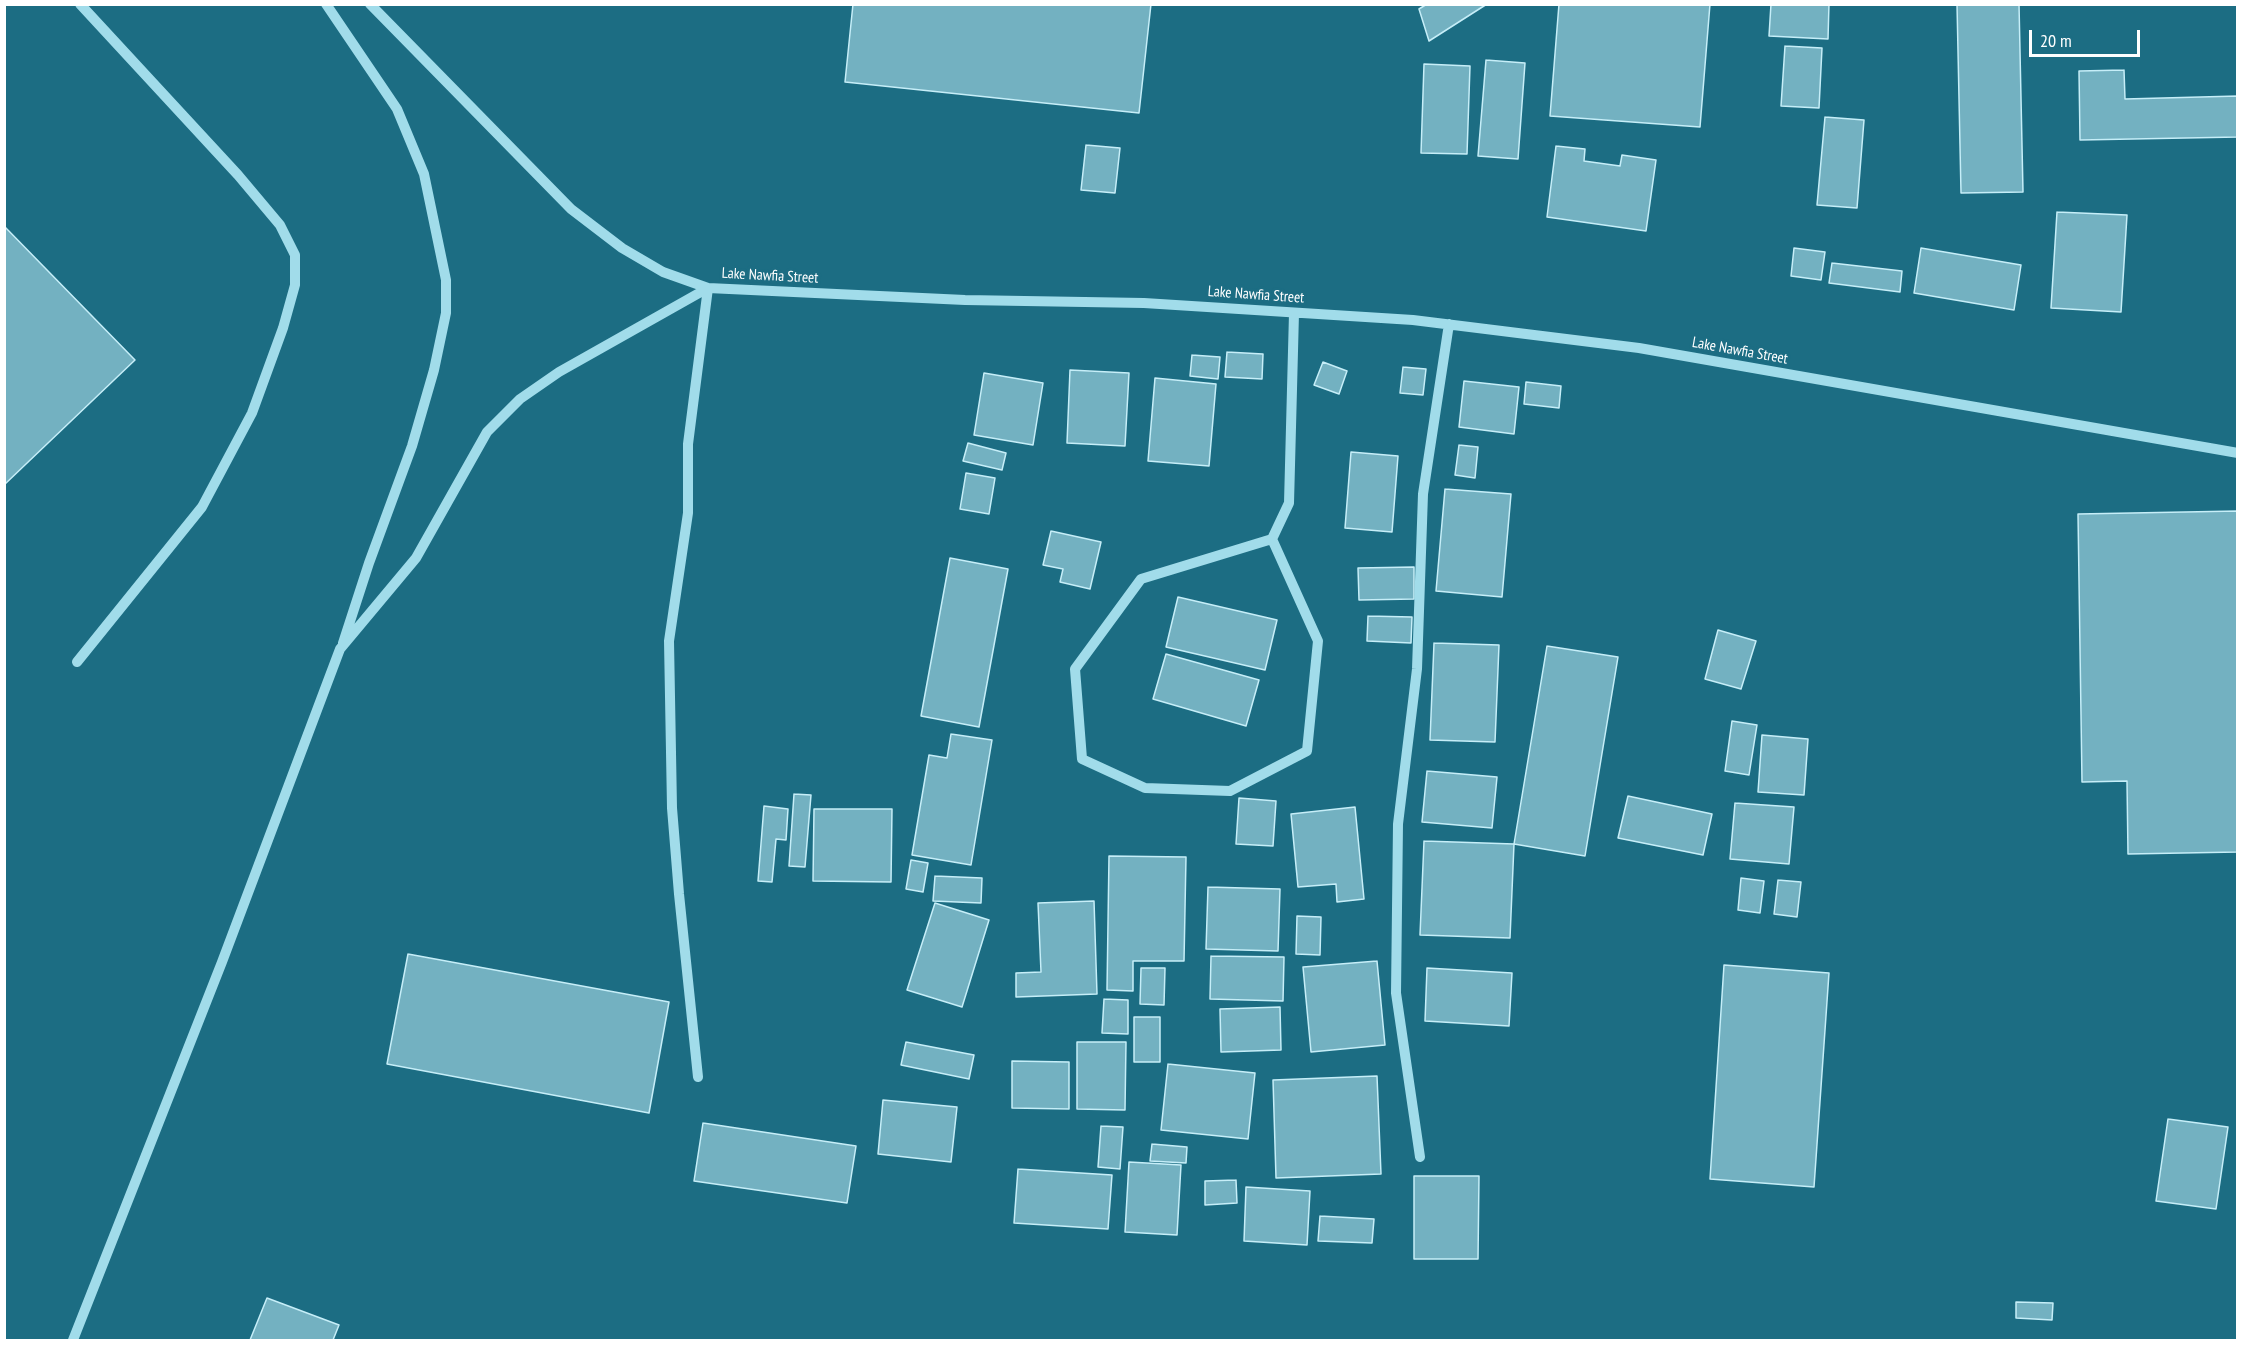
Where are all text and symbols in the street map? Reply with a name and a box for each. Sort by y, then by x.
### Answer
scale bar [2032,18,2143,56]
text: 20 m [2040,29,2072,52]
street label: Lake Nawfia Street [721,264,819,288]
street label: Lake Nawfia Street [1207,283,1305,307]
street label: Lake Nawfia Street [1691,334,1789,368]

